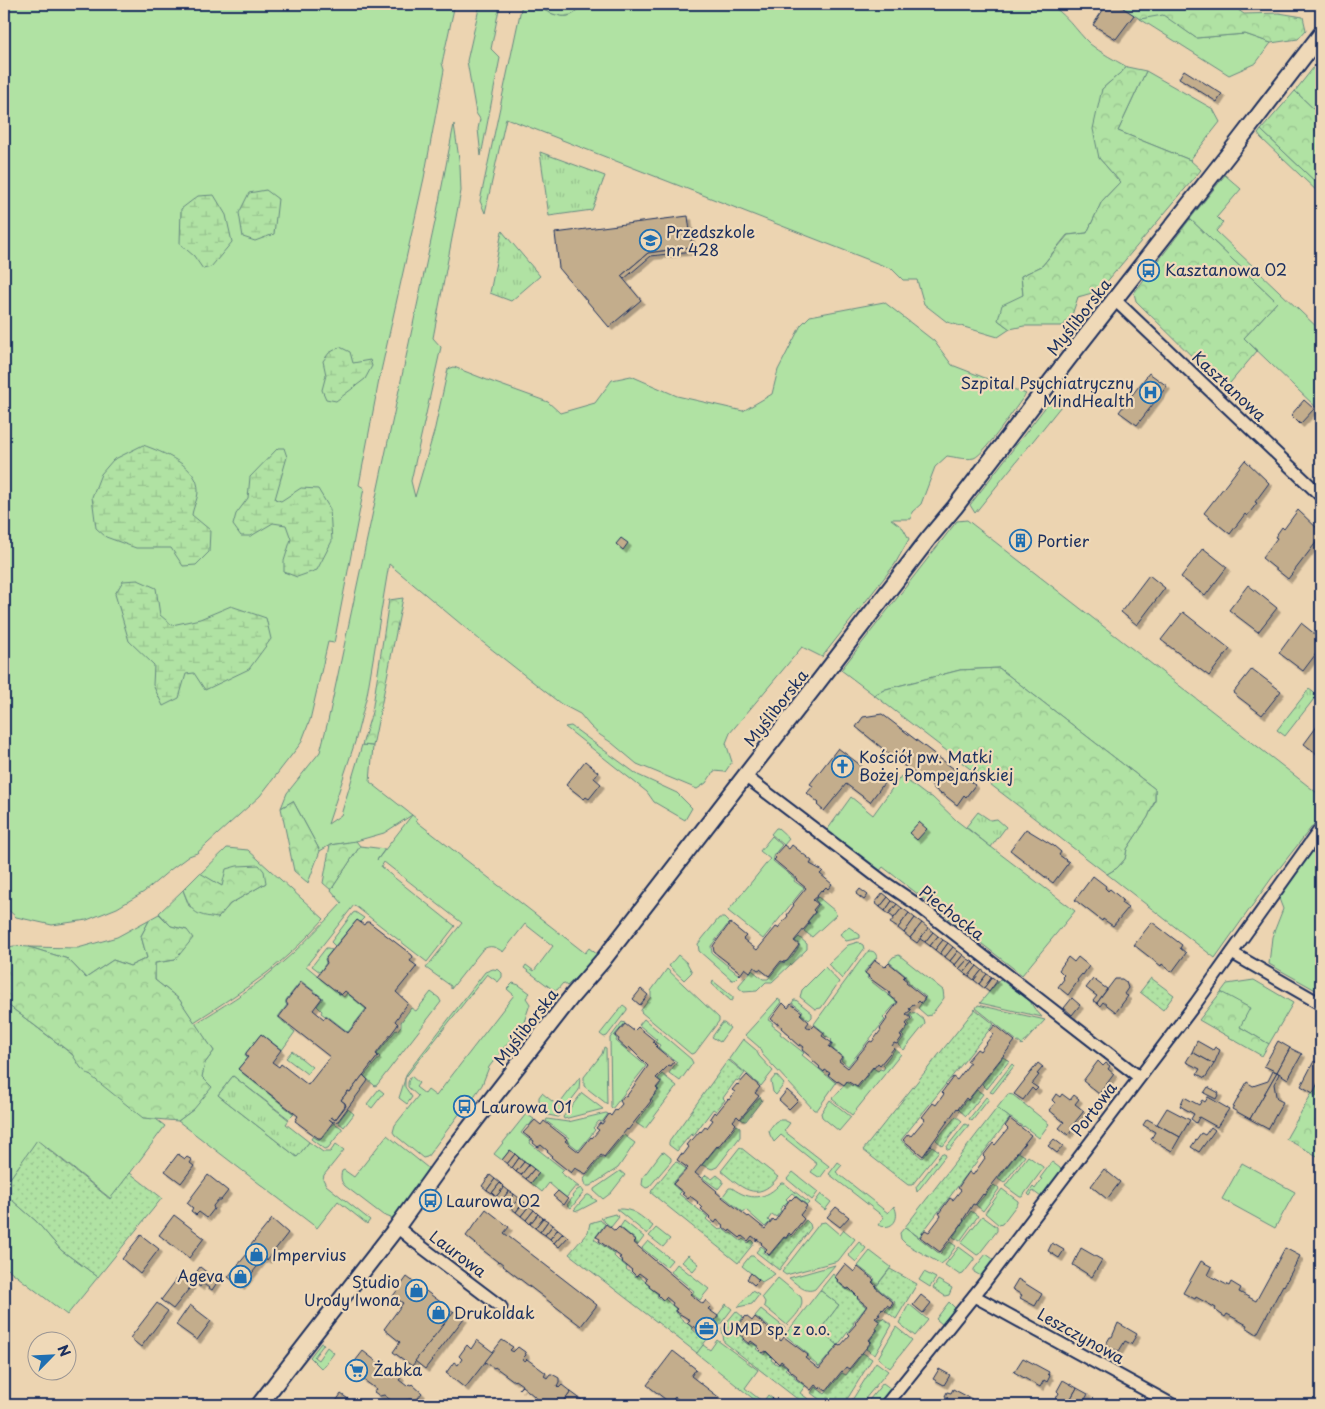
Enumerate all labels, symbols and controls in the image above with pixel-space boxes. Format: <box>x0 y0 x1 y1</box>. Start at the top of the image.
place label: Przedszkole nr 428 <box>666 219 755 261</box>
school or university icon: Przedszkole nr 428 <box>638 229 662 253</box>
place label: Kasztanowa 02 <box>1165 257 1287 281</box>
bus stop icon: Kasztanowa 02 <box>1137 258 1161 282</box>
street label: Myśliborska <box>1040 273 1116 360</box>
street label: Kasztanowa <box>1187 345 1272 426</box>
place label: Szpital Psychiatryczny MindHealth <box>961 370 1134 412</box>
hospital icon: Szpital Psychiatryczny MindHealth <box>1138 380 1162 404</box>
place label: Portier <box>1037 528 1090 552</box>
building icon: Portier <box>1009 529 1033 553</box>
street label: Myśliborska <box>737 664 813 751</box>
place label: Kościół pw. Matki Bożej Pompejańskiej <box>859 744 1013 786</box>
church icon: Kościół pw. Matki Bożej Pompejańskiej <box>831 754 855 778</box>
street label: Piechocka <box>915 879 990 945</box>
street label: Myśliborska <box>487 983 563 1070</box>
street label: Portowa <box>1065 1076 1122 1141</box>
place label: Laurowa 01 <box>481 1094 572 1118</box>
bus stop icon: Laurowa 01 <box>453 1095 477 1119</box>
place label: Laurowa 02 <box>446 1188 541 1212</box>
bus stop icon: Laurowa 02 <box>418 1189 442 1213</box>
street label: Laurowa <box>425 1224 492 1283</box>
place label: Impervius <box>272 1242 346 1266</box>
shop icon: Impervius <box>244 1243 268 1267</box>
place label: Ageva <box>177 1263 224 1287</box>
shop icon: Ageva <box>228 1264 252 1288</box>
place label: Studio Urody Iwona <box>304 1269 400 1311</box>
shop icon: Studio Urody Iwona <box>404 1279 428 1303</box>
place label: Drukoldak <box>454 1300 535 1324</box>
shop icon: Drukoldak <box>426 1301 450 1325</box>
street label: Leszczynowa <box>1033 1301 1130 1369</box>
place label: UMD sp. z o.o. <box>722 1316 830 1340</box>
office icon: UMD sp. z o.o. <box>694 1317 718 1341</box>
north arrow <box>28 1332 78 1382</box>
text: N <box>52 1341 76 1360</box>
place label: Żabka <box>373 1357 422 1381</box>
supermarket icon: Żabka <box>345 1358 369 1382</box>

